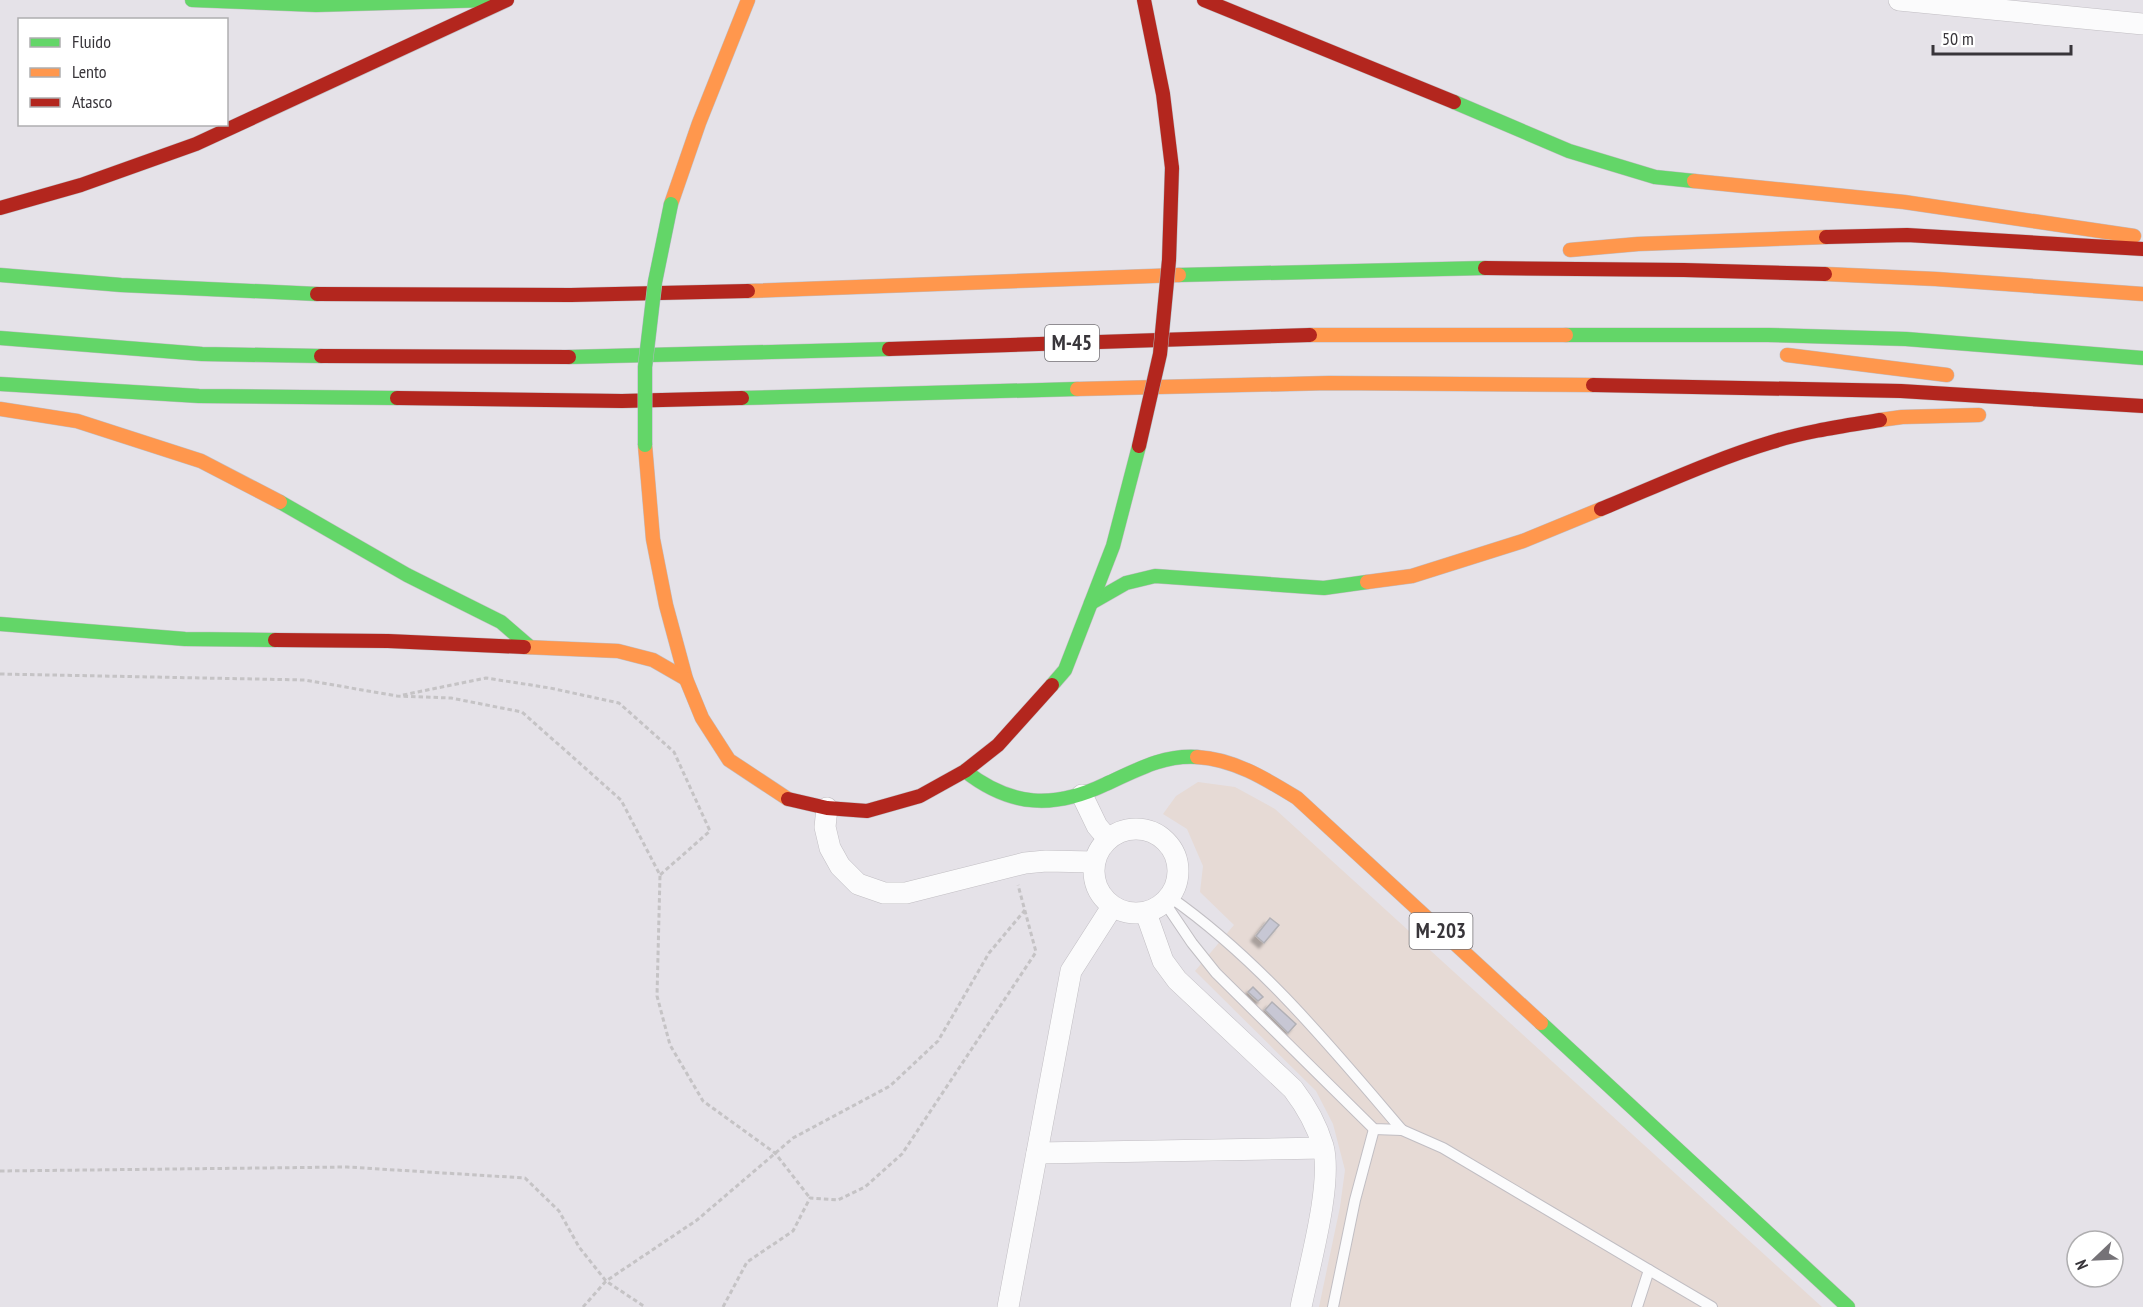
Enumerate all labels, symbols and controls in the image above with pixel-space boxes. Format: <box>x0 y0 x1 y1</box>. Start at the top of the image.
legend <box>18 18 228 126</box>
scale bar <box>1933 18 2071 56</box>
text: 50 m <box>1942 27 1974 50</box>
text: Fluido <box>72 30 111 53</box>
text: Lento <box>72 60 107 83</box>
text: Atasco <box>72 90 113 113</box>
road number: M-45 <box>1045 325 1099 361</box>
road number: M-203 <box>1410 913 1472 949</box>
north arrow <box>2065 1229 2125 1289</box>
text: N <box>2070 1257 2092 1273</box>

